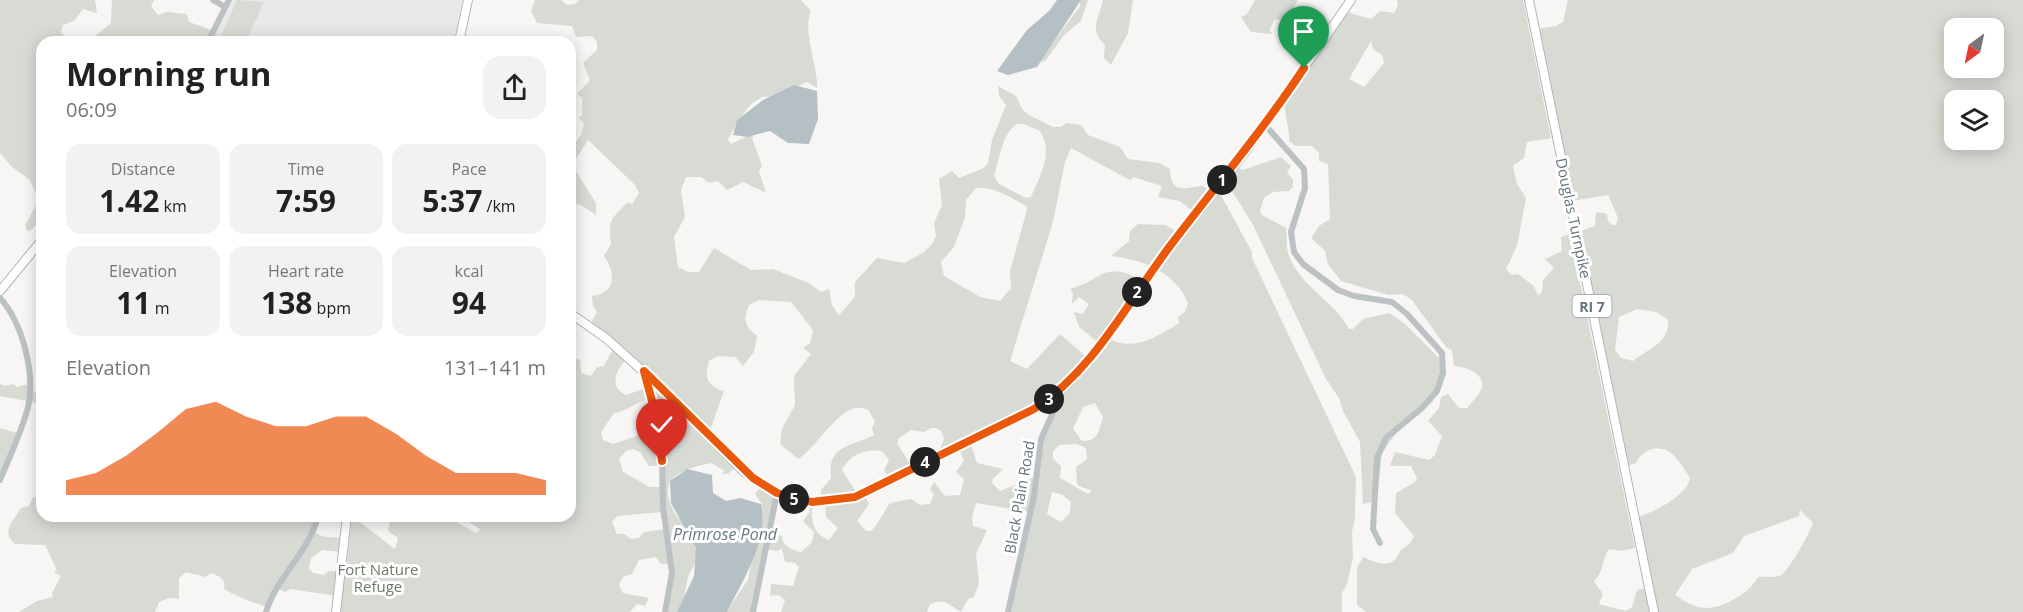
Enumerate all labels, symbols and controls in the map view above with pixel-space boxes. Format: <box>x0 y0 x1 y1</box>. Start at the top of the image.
pin <box>1278 6 1329 68</box>
icon: arrive <box>1287 15 1320 48</box>
north arrow <box>1944 18 2004 78</box>
map controls <box>1944 18 2004 150</box>
text: Morning run <box>66 51 272 96</box>
button: share <box>483 56 546 119</box>
button: layers <box>1944 90 2004 150</box>
text: 06:09 <box>66 96 117 123</box>
street label: Douglas Turnpike <box>1551 156 1597 280</box>
text: Distance <box>111 158 175 180</box>
text: Time <box>288 158 324 180</box>
text: Pace <box>451 158 487 180</box>
pin: 1 <box>1207 165 1237 195</box>
text: 1 <box>1217 169 1227 191</box>
text: 1.42 <box>99 180 159 221</box>
text: 7:59 <box>276 180 336 221</box>
text: 5:37 <box>422 180 482 221</box>
text: km <box>159 195 187 217</box>
text: /km <box>482 195 516 217</box>
text: Elevation <box>109 260 177 282</box>
text: Heart rate <box>268 260 344 282</box>
text: kcal <box>455 260 484 282</box>
pin: 2 <box>1122 277 1152 307</box>
text: 2 <box>1132 281 1142 303</box>
text: 11 <box>116 282 151 323</box>
text: 138 <box>261 282 312 323</box>
text: 94 <box>452 282 486 323</box>
road number: RI 7 <box>1572 295 1612 317</box>
text: m <box>151 297 170 319</box>
text: bpm <box>312 297 351 319</box>
text: Elevation <box>66 354 151 381</box>
text: 131–141 m <box>444 354 546 381</box>
pin: 3 <box>1034 384 1064 414</box>
text: 3 <box>1044 388 1054 410</box>
pin <box>636 399 687 461</box>
icon: check <box>645 408 678 441</box>
street label: Black Plain Road <box>999 439 1039 555</box>
pin: 4 <box>910 447 940 477</box>
text: 4 <box>920 451 930 473</box>
pin: 5 <box>779 484 809 514</box>
text: 5 <box>789 488 799 510</box>
water label: Primrose Pond <box>673 523 778 545</box>
park label: Fort Nature Refuge <box>338 559 418 596</box>

